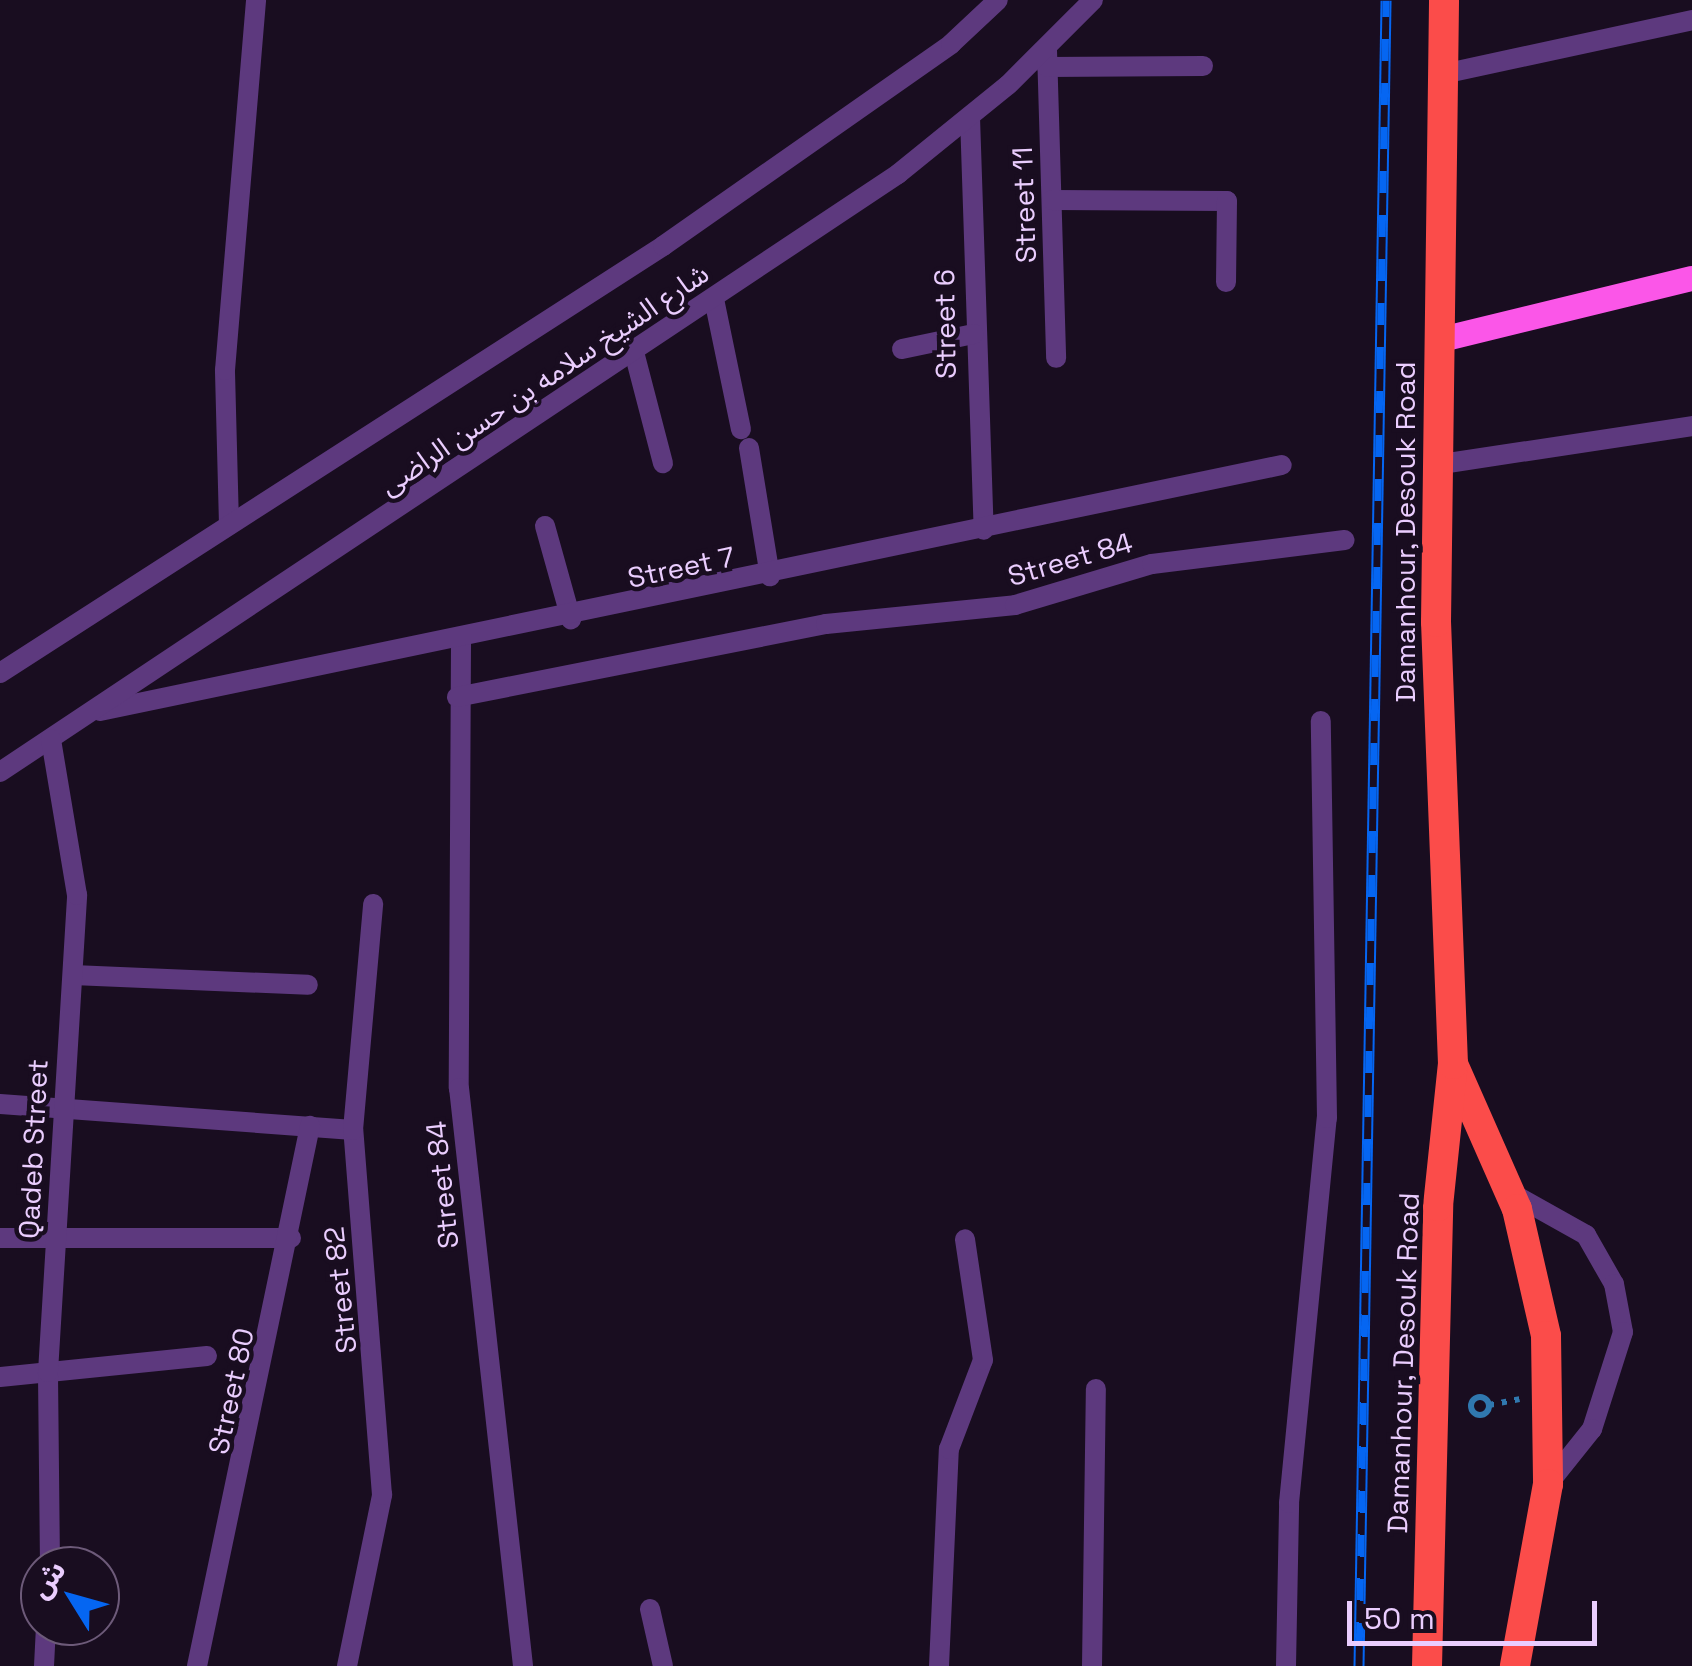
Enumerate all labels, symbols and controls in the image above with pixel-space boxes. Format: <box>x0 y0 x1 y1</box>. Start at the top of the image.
street label: Street 11 <box>1005 146 1043 264</box>
street label: شارع الشيخ سلامه بن حسن الراضى <box>373 256 715 502</box>
street label: Street 6 <box>927 269 963 379</box>
street label: Damanhour, Desouk Road <box>1388 361 1422 703</box>
street label: Street 84 <box>1004 525 1136 593</box>
street label: Street 7 <box>624 539 738 595</box>
street label: Qadeb Street <box>12 1058 54 1240</box>
street label: Street 84 <box>419 1120 465 1250</box>
street label: Damanhour, Desouk Road <box>1380 1192 1426 1534</box>
street label: Street 82 <box>317 1225 363 1355</box>
street label: Street 80 <box>201 1325 261 1457</box>
north arrow <box>20 1546 120 1646</box>
text: ش <box>22 1553 74 1605</box>
scale bar <box>1352 1581 1602 1643</box>
text: 50 m <box>1364 1599 1435 1638</box>

